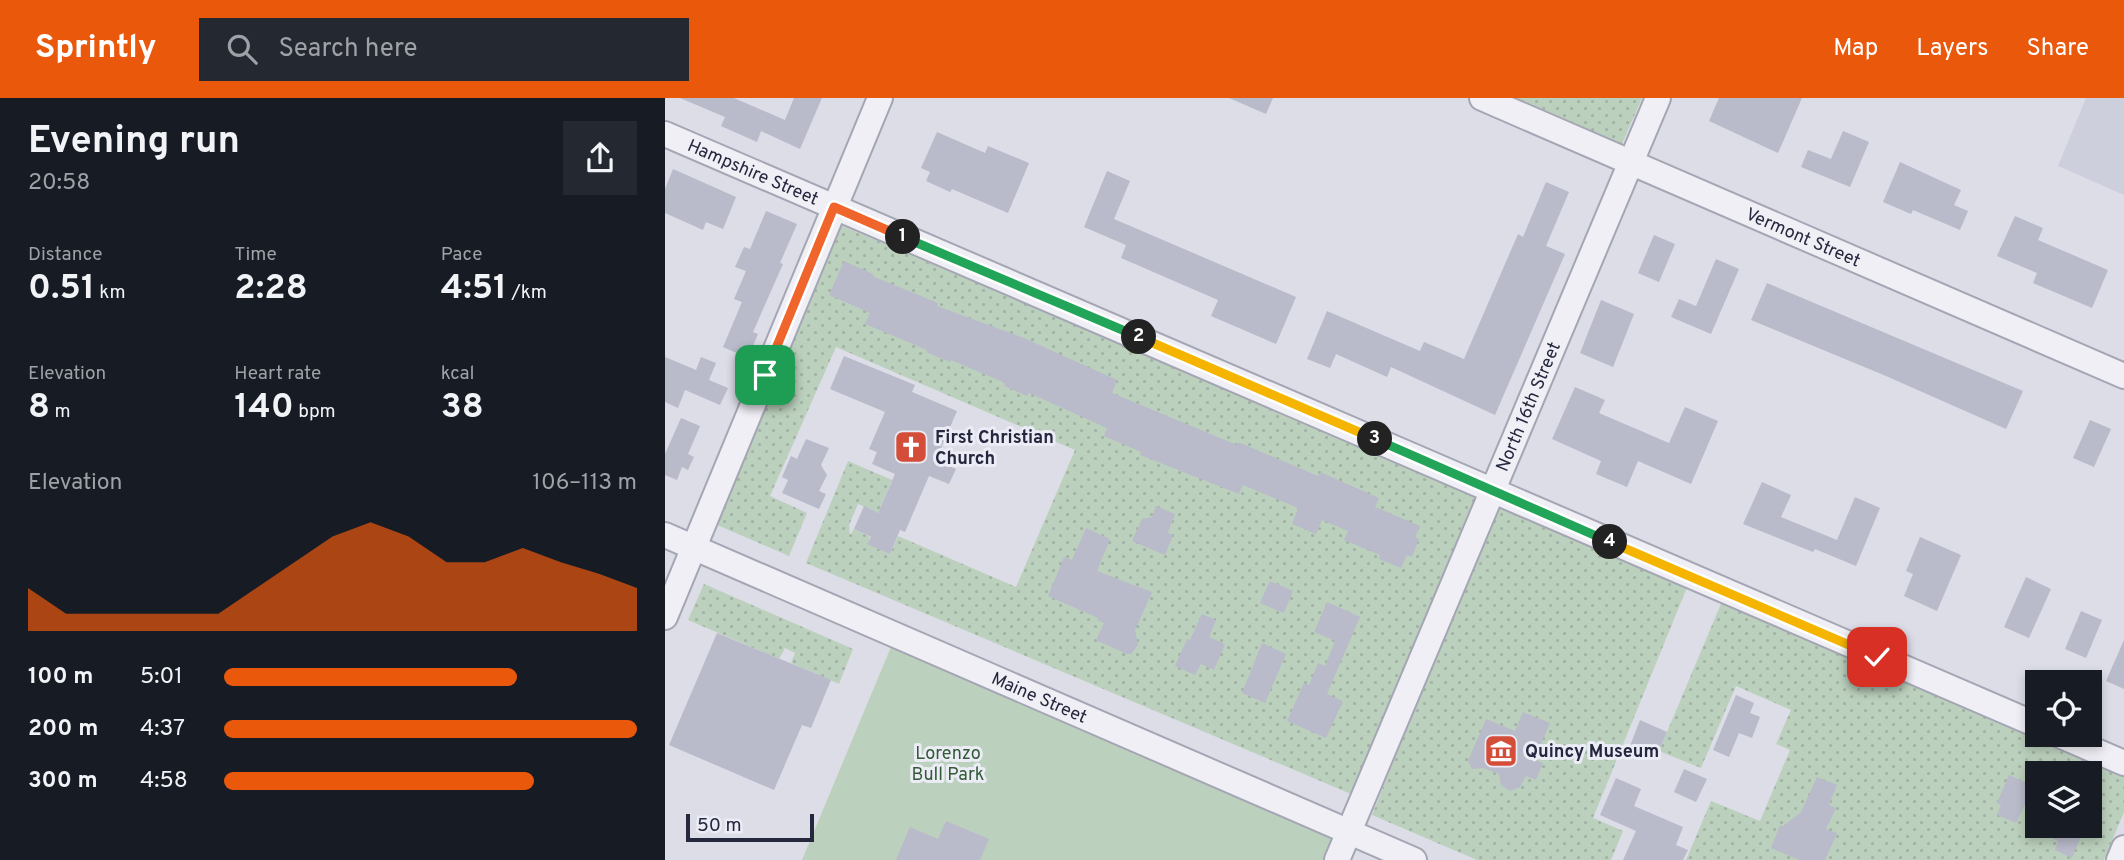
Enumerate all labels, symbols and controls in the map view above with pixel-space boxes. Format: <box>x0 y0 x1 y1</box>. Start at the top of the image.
search box <box>199 18 689 81</box>
text: Sprintly <box>35 28 157 70</box>
icon: search <box>223 30 261 68</box>
text: Search here <box>279 33 418 66</box>
text: Map <box>1833 34 1878 64</box>
text: Layers <box>1916 34 1988 64</box>
text: Share <box>2026 34 2089 64</box>
text: Evening run <box>28 118 240 167</box>
button: share <box>563 121 637 195</box>
street label: Hampshire Street <box>683 135 822 212</box>
text: 20:58 <box>28 169 90 198</box>
street label: Vermont Street <box>1742 203 1864 273</box>
pin: 1 <box>885 220 921 254</box>
text: 1 <box>899 224 906 248</box>
text: Distance <box>28 243 103 267</box>
text: Time <box>234 243 277 267</box>
text: Pace <box>441 243 482 267</box>
text: 0.51 <box>28 267 95 311</box>
text: 2:28 <box>234 267 308 311</box>
text: 4:51 <box>441 267 507 311</box>
text: km <box>95 281 126 305</box>
text: /km <box>507 281 547 305</box>
pin: 2 <box>1121 320 1156 354</box>
text: 2 <box>1133 324 1144 348</box>
street label: North 16th Street <box>1492 339 1567 476</box>
pin <box>735 345 795 405</box>
icon: arrive <box>746 356 784 394</box>
text: Elevation <box>28 362 106 386</box>
text: Heart rate <box>234 362 321 386</box>
text: kcal <box>441 362 474 386</box>
text: 8 <box>28 386 50 430</box>
text: 140 <box>234 386 294 430</box>
text: 38 <box>441 386 484 430</box>
text: m <box>50 400 71 424</box>
text: bpm <box>294 400 336 424</box>
pin: 3 <box>1357 422 1393 456</box>
text: 3 <box>1369 426 1380 450</box>
place label: First Christian Church <box>935 427 1054 471</box>
church icon: First Christian Church <box>892 428 930 466</box>
text: Elevation <box>28 469 123 498</box>
text: 106–113 m <box>532 469 637 498</box>
pin: 4 <box>1593 524 1627 560</box>
text: 4 <box>1603 529 1616 553</box>
pin <box>1847 627 1907 687</box>
icon: check <box>1858 638 1896 676</box>
text: 100 m <box>28 663 93 692</box>
text: 5:01 <box>140 663 183 692</box>
street label: Maine Street <box>987 668 1090 730</box>
map controls <box>2025 670 2102 838</box>
button: locate <box>2025 670 2102 747</box>
text: 200 m <box>28 715 98 744</box>
text: 4:37 <box>140 715 185 744</box>
museum icon: Quincy Museum <box>1482 732 1520 770</box>
place label: Quincy Museum <box>1525 741 1659 764</box>
park label: Lorenzo Bull Park <box>912 743 984 787</box>
button: layers <box>2025 761 2102 838</box>
text: 300 m <box>28 767 98 796</box>
text: 4:58 <box>140 767 188 796</box>
scale bar <box>686 811 814 843</box>
text: 50 m <box>697 814 742 838</box>

